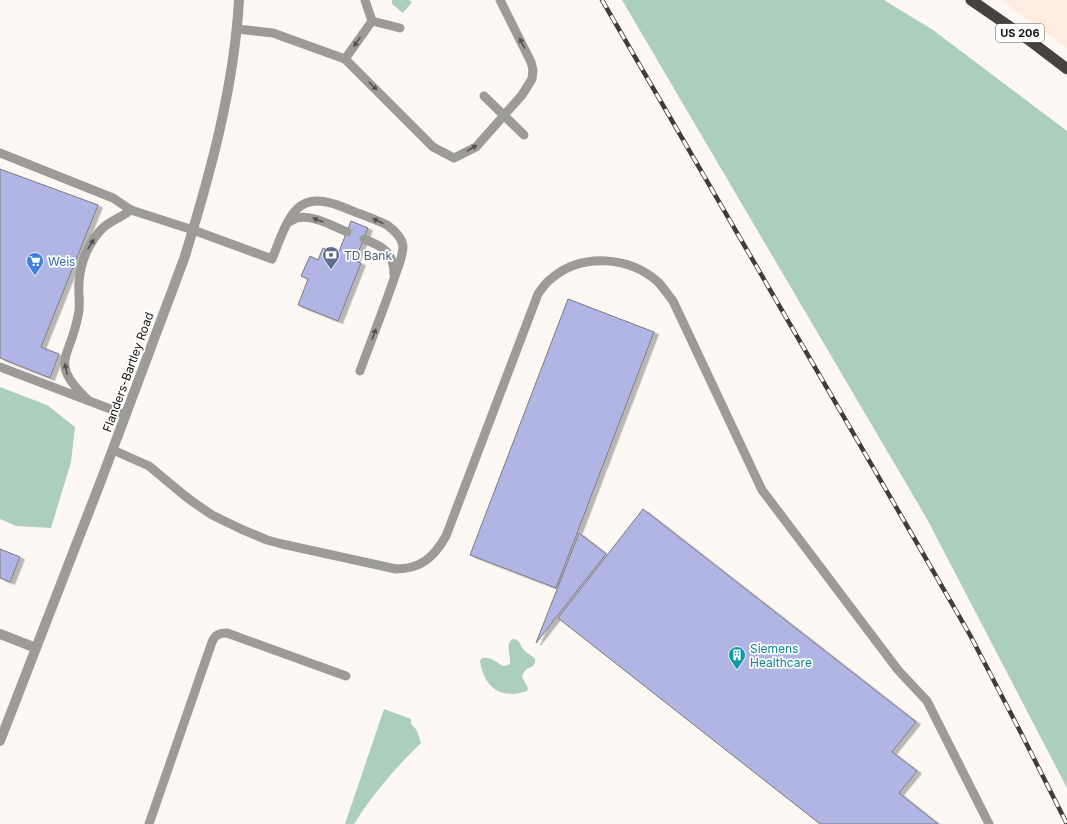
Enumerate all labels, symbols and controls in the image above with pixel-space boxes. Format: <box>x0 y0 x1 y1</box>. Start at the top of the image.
road number: US 206 <box>996 24 1044 42</box>
one-way arrow <box>353 37 361 47</box>
one-way arrow <box>519 37 525 49</box>
one-way arrow <box>368 81 378 91</box>
one-way arrow <box>467 144 478 152</box>
one-way arrow <box>311 217 323 223</box>
one-way arrow <box>373 218 384 224</box>
one-way arrow <box>88 238 95 250</box>
bank icon: TD Bank <box>321 245 341 270</box>
place label: TD Bank <box>344 248 392 263</box>
supermarket icon: Weis <box>25 251 45 276</box>
place label: Weis <box>48 254 75 269</box>
street label: Flanders-Bartley Road <box>99 310 157 434</box>
one-way arrow <box>371 328 377 340</box>
one-way arrow <box>62 363 68 376</box>
place label: Siemens Healthcare <box>750 641 812 670</box>
building icon: Siemens Healthcare <box>727 645 747 670</box>

